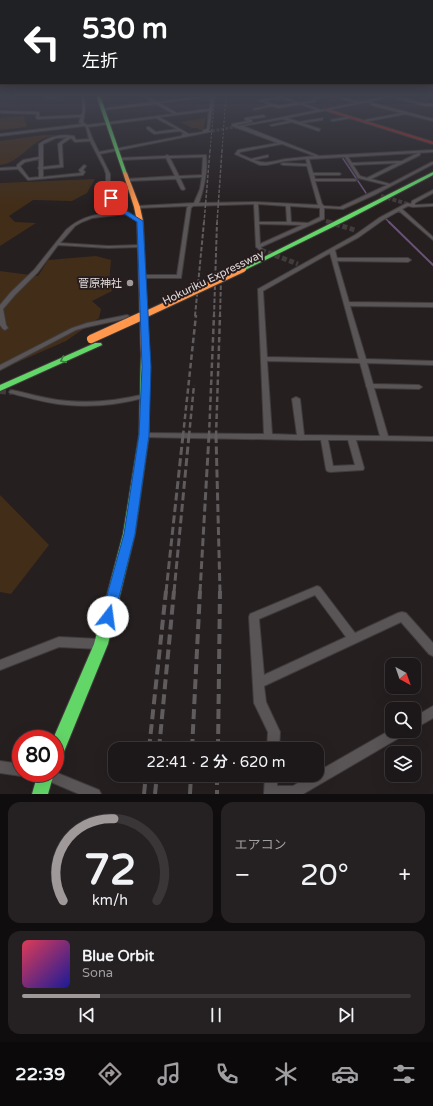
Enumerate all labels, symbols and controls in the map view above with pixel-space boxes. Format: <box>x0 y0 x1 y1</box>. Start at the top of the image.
text: 530 m <box>82 12 168 46</box>
icon: left <box>16 16 68 68</box>
text: 左折 <box>82 50 118 72</box>
pin <box>94 181 128 215</box>
icon: arrive <box>100 187 122 209</box>
street label: Hokuriku Expressway <box>160 247 266 308</box>
place label: 菅原神社 <box>78 277 122 290</box>
marker: 菅原神社 <box>125 278 135 288</box>
one-way arrow <box>59 356 66 364</box>
position arrow <box>87 596 129 638</box>
north arrow <box>385 658 421 694</box>
map controls <box>385 658 421 782</box>
button: search <box>385 702 421 738</box>
speed limit sign: 80 <box>12 730 64 782</box>
button: layers <box>385 746 421 782</box>
text: 22:41 · 2 分 · 620 m <box>146 753 286 771</box>
text: エアコン <box>235 837 287 853</box>
text: 72 <box>84 845 136 895</box>
text: 20° <box>300 857 349 894</box>
text: − <box>235 862 250 888</box>
text: + <box>399 862 411 888</box>
text: km/h <box>92 891 128 908</box>
text: Blue Orbit <box>82 947 154 965</box>
text: Sona <box>82 965 113 981</box>
icon: previous <box>76 1004 98 1026</box>
icon: pause <box>205 1004 227 1026</box>
icon: next <box>335 1004 357 1026</box>
icon: directions <box>96 1060 124 1088</box>
icon: music <box>155 1060 183 1088</box>
icon: phone <box>213 1060 241 1088</box>
icon: climate <box>272 1060 300 1088</box>
icon: car <box>331 1060 359 1088</box>
icon: filters <box>390 1060 418 1088</box>
text: 22:39 <box>15 1063 65 1085</box>

